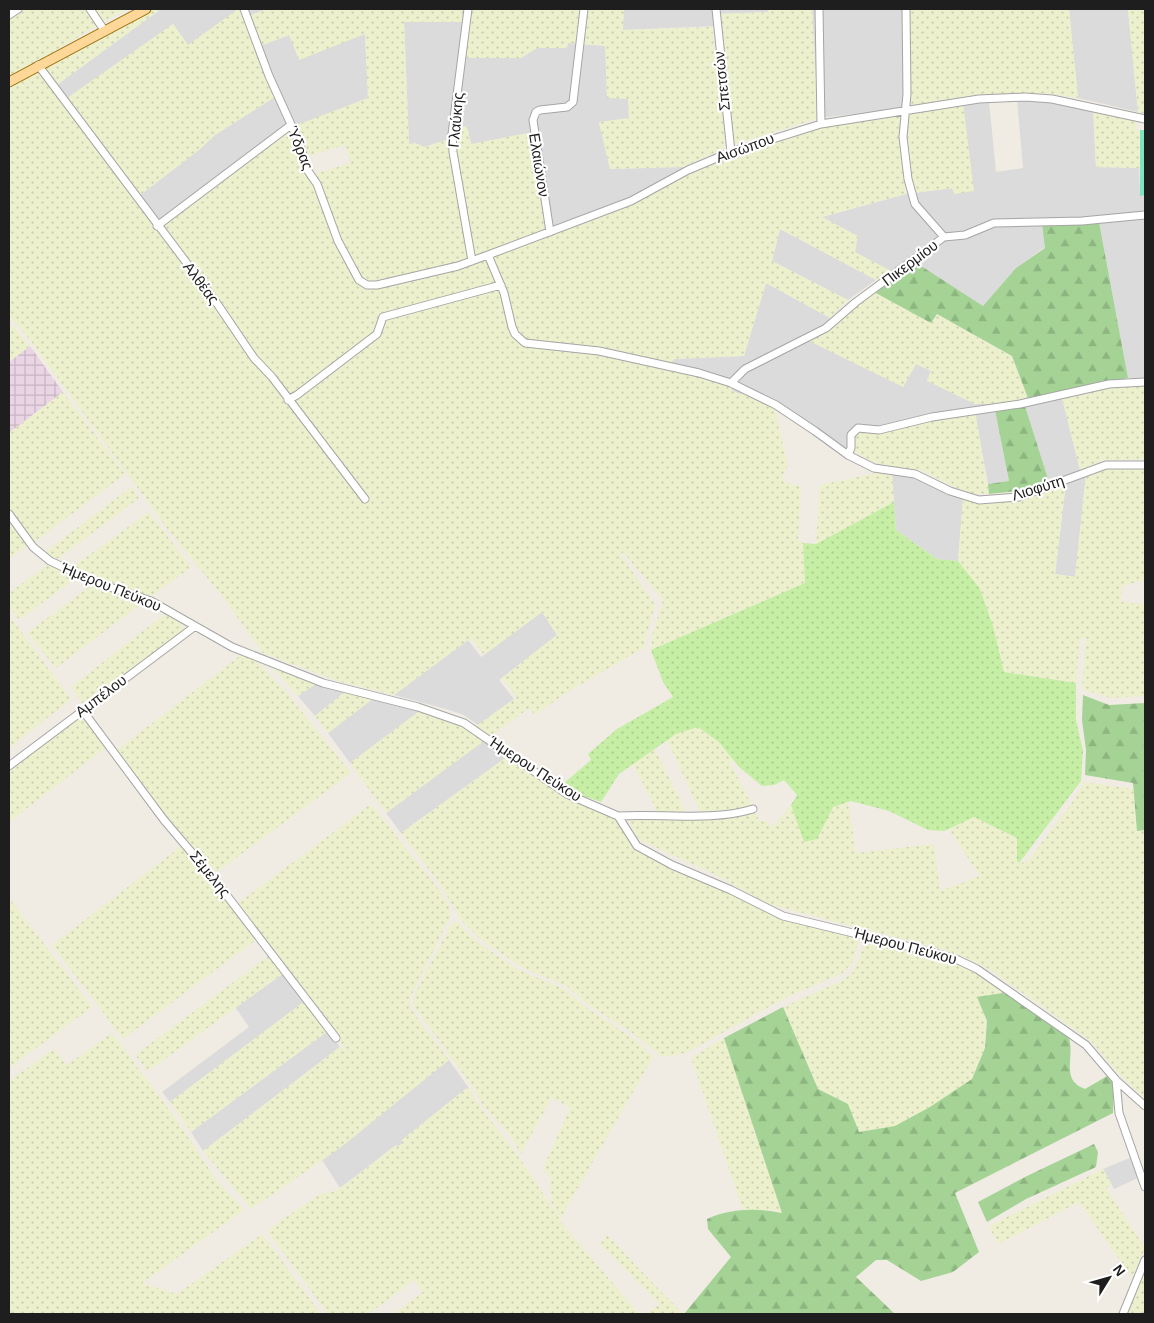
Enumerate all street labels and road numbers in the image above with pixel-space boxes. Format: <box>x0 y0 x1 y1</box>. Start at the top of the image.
street label: Σπετσών <box>710 50 733 112</box>
street label: Γλαύκης <box>445 92 466 148</box>
street label: Ύδρας <box>284 123 317 172</box>
street label: Αισώπου <box>713 129 776 166</box>
street label: Ελαιώνον <box>526 132 553 198</box>
street label: Πικερμίου <box>878 236 941 289</box>
street label: Αλθέας <box>180 258 223 307</box>
street label: Λιοφύτη <box>1010 472 1066 504</box>
street label: Ήμερου Πεύκου <box>58 558 164 614</box>
street label: Αμπέλου <box>72 671 130 720</box>
street label: Ήμερου Πεύκου <box>485 732 585 805</box>
street label: Σέμελης <box>187 847 234 900</box>
street label: Ήμερου Πεύκου <box>850 923 959 968</box>

